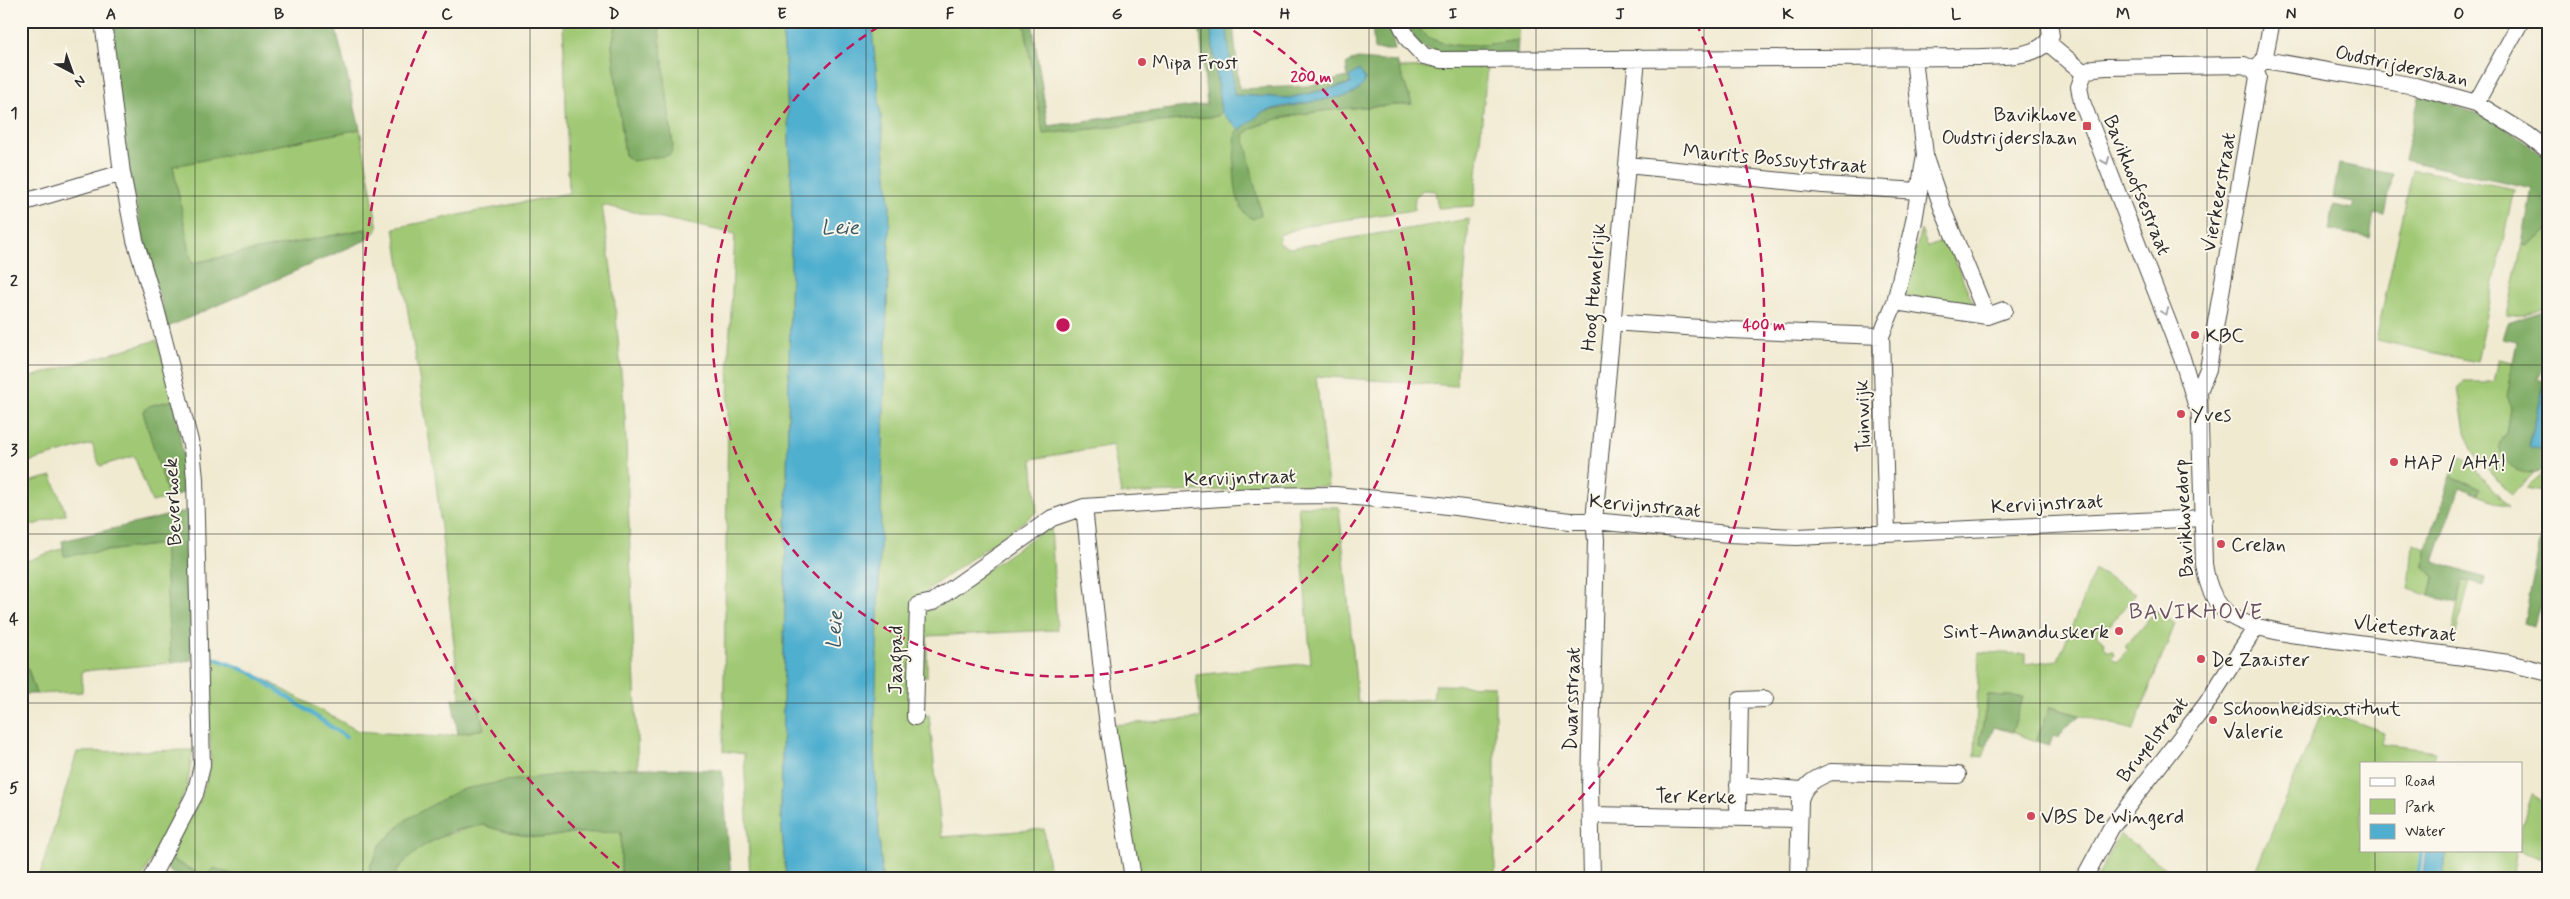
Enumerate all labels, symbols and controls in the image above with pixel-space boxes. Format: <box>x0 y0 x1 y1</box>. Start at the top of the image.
text: A <box>106 4 116 25</box>
text: B <box>274 4 284 25</box>
text: C <box>441 4 453 25</box>
text: D <box>608 4 620 25</box>
text: E <box>777 4 787 25</box>
text: F <box>946 4 955 25</box>
text: G <box>1112 4 1123 25</box>
text: H <box>1280 4 1291 25</box>
text: I <box>1449 4 1458 25</box>
text: J <box>1615 4 1625 25</box>
text: K <box>1782 4 1794 25</box>
text: L <box>1951 4 1962 25</box>
text: M <box>2116 4 2130 25</box>
text: N <box>2286 4 2296 25</box>
text: O <box>2454 4 2465 25</box>
street label: Oudstrijderslaan <box>2333 39 2471 94</box>
north arrow <box>48 48 98 98</box>
place label: Mipa Frost <box>1152 50 1238 77</box>
marker: Mipa Frost <box>1136 56 1148 68</box>
text: 200 m <box>1291 68 1332 88</box>
text: N <box>70 71 89 91</box>
place label: Bavikhove Oudstrijderslaan <box>1942 102 2077 152</box>
text: 1 <box>10 103 18 124</box>
street label: Bavikhoofsestraat <box>2096 111 2177 260</box>
marker: Bavikhove Oudstrijderslaan <box>2081 120 2093 132</box>
street label: Vierkeerstraat <box>2196 130 2243 254</box>
street label: Maurits Bossuytstraat <box>1682 138 1868 181</box>
one-way arrow <box>2100 156 2111 165</box>
water label: Leie <box>821 214 860 242</box>
street label: Hoog Hemelrijk <box>1575 222 1616 353</box>
text: 2 <box>10 271 18 292</box>
one-way arrow <box>2159 307 2169 316</box>
centre of rings <box>1054 316 1072 334</box>
text: 400 m <box>1743 316 1785 336</box>
place label: KBC <box>2205 323 2244 350</box>
marker: KBC <box>2189 329 2201 341</box>
street label: Tuinwijk <box>1849 379 1878 453</box>
place label: Yves <box>2191 402 2232 429</box>
marker: Yves <box>2175 408 2187 420</box>
text: 3 <box>10 440 18 461</box>
place label: HAP / AHA! <box>2404 450 2506 477</box>
marker: HAP / AHA! <box>2388 456 2400 468</box>
street label: Beverhoek <box>158 457 189 547</box>
street label: Bavikhovedorp <box>2168 458 2201 578</box>
street label: Kervijnstraat <box>1183 463 1297 494</box>
street label: Kervijnstraat <box>1588 488 1702 525</box>
street label: Kervijnstraat <box>1990 488 2104 521</box>
place label: Crelan <box>2231 532 2286 559</box>
marker: Crelan <box>2215 538 2227 550</box>
district label: BAVIKHOVE <box>2129 599 2263 627</box>
text: 4 <box>9 609 19 630</box>
water label: Leie <box>820 610 850 650</box>
street label: Vlietestraat <box>2352 610 2458 649</box>
place label: Sint-Amanduskerk <box>1943 619 2109 646</box>
street label: Jaagpad <box>882 625 913 695</box>
marker: Sint-Amanduskerk <box>2113 625 2125 637</box>
street label: Dwarsstraat <box>1557 646 1588 752</box>
place label: De Zaaister <box>2211 647 2310 674</box>
marker: De Zaaister <box>2195 653 2207 665</box>
street label: Bruyelstraat <box>2111 691 2195 788</box>
place label: Schoonheidsinstituut Valerie <box>2223 696 2401 746</box>
marker: Schoonheidsinstituut Valerie <box>2207 714 2219 726</box>
legend <box>2360 762 2522 852</box>
text: Road <box>2405 772 2435 792</box>
text: 5 <box>9 778 19 799</box>
street label: Ter Kerke <box>1655 783 1737 812</box>
text: Park <box>2405 798 2435 818</box>
place label: VBS De Wingerd <box>2041 804 2184 831</box>
marker: VBS De Wingerd <box>2025 810 2037 822</box>
text: Water <box>2405 822 2445 842</box>

